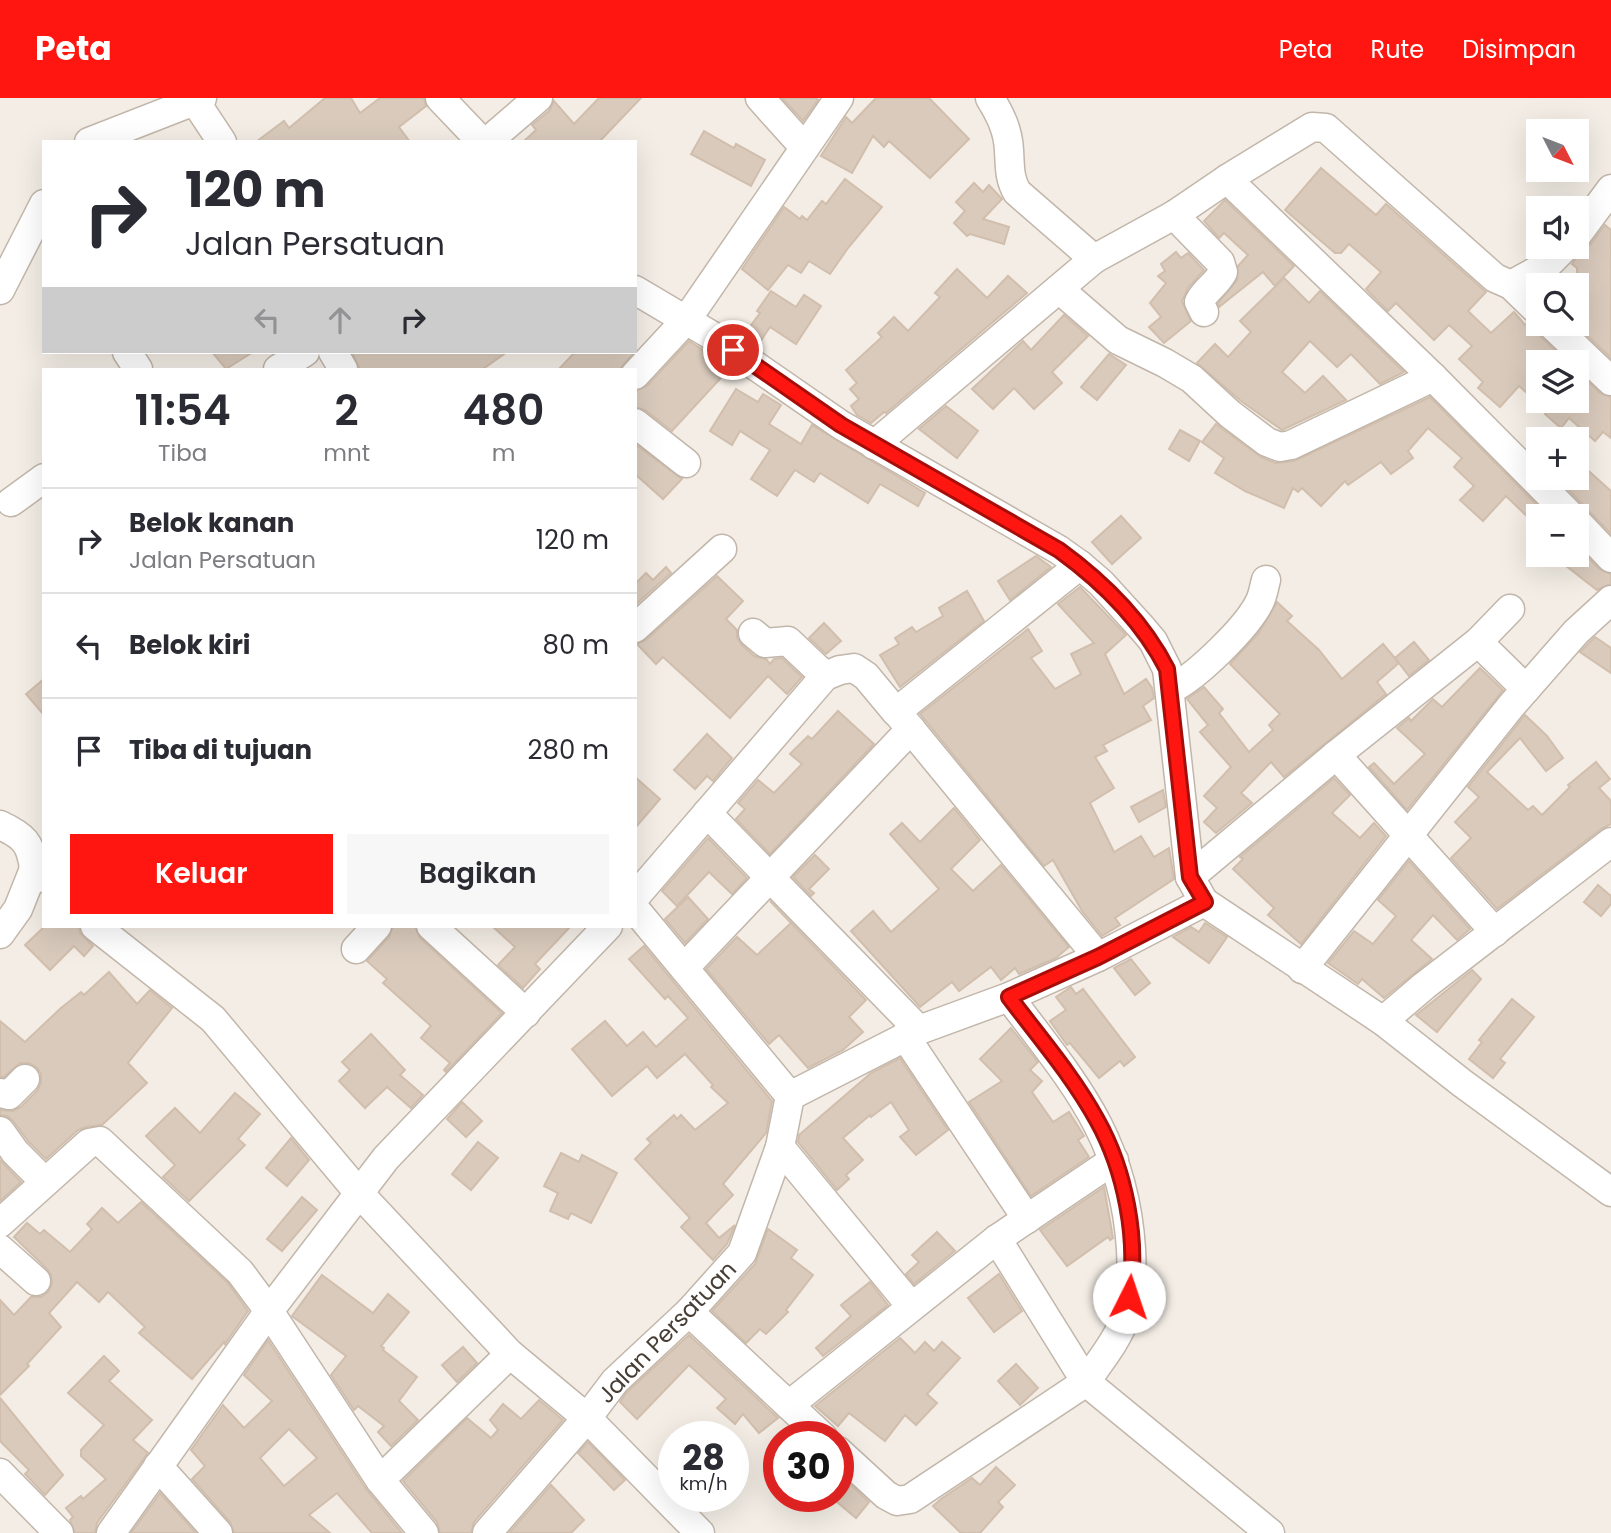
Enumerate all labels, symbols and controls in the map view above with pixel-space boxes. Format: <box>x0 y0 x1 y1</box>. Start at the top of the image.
text: Peta <box>35 25 112 72</box>
text: Peta <box>1279 33 1333 66</box>
text: Rute <box>1371 33 1424 66</box>
text: Disimpan <box>1462 33 1576 66</box>
north arrow <box>1526 119 1589 182</box>
map controls <box>1526 119 1589 567</box>
text: 120 m <box>185 156 326 224</box>
icon: right <box>70 168 161 259</box>
button: sound <box>1526 196 1589 259</box>
text: Jalan Persatuan <box>185 221 445 266</box>
button: search <box>1526 273 1589 336</box>
icon: left <box>248 301 286 339</box>
icon: ahead <box>321 301 359 339</box>
icon: right <box>394 301 432 339</box>
pin <box>703 320 763 380</box>
icon: arrive <box>714 331 752 369</box>
button: layers <box>1526 350 1589 413</box>
text: 11:54 <box>135 381 231 440</box>
text: 2 <box>335 381 359 440</box>
text: 480 <box>463 381 544 440</box>
button: + <box>1526 427 1589 490</box>
text: Tiba <box>158 437 207 469</box>
text: mnt <box>323 437 370 469</box>
text: m <box>492 437 515 469</box>
button: − <box>1526 504 1589 567</box>
text: Belok kanan <box>129 505 294 541</box>
icon: right <box>70 522 108 560</box>
text: 120 m <box>536 522 609 558</box>
text: Jalan Persatuan <box>129 544 316 576</box>
icon: left <box>70 627 108 665</box>
text: Belok kiri <box>129 627 251 663</box>
text: 80 m <box>543 627 609 663</box>
icon: arrive <box>70 732 108 770</box>
text: Tiba di tujuan <box>129 732 312 768</box>
text: 280 m <box>528 732 609 768</box>
button: Keluar <box>70 834 333 914</box>
button: Bagikan <box>347 834 609 914</box>
street label: Jalan Persatuan <box>591 1254 743 1410</box>
position arrow <box>1092 1260 1166 1334</box>
speed limit sign: 30 <box>763 1421 854 1512</box>
text: 28 <box>682 1433 725 1482</box>
text: km/h <box>680 1471 727 1496</box>

